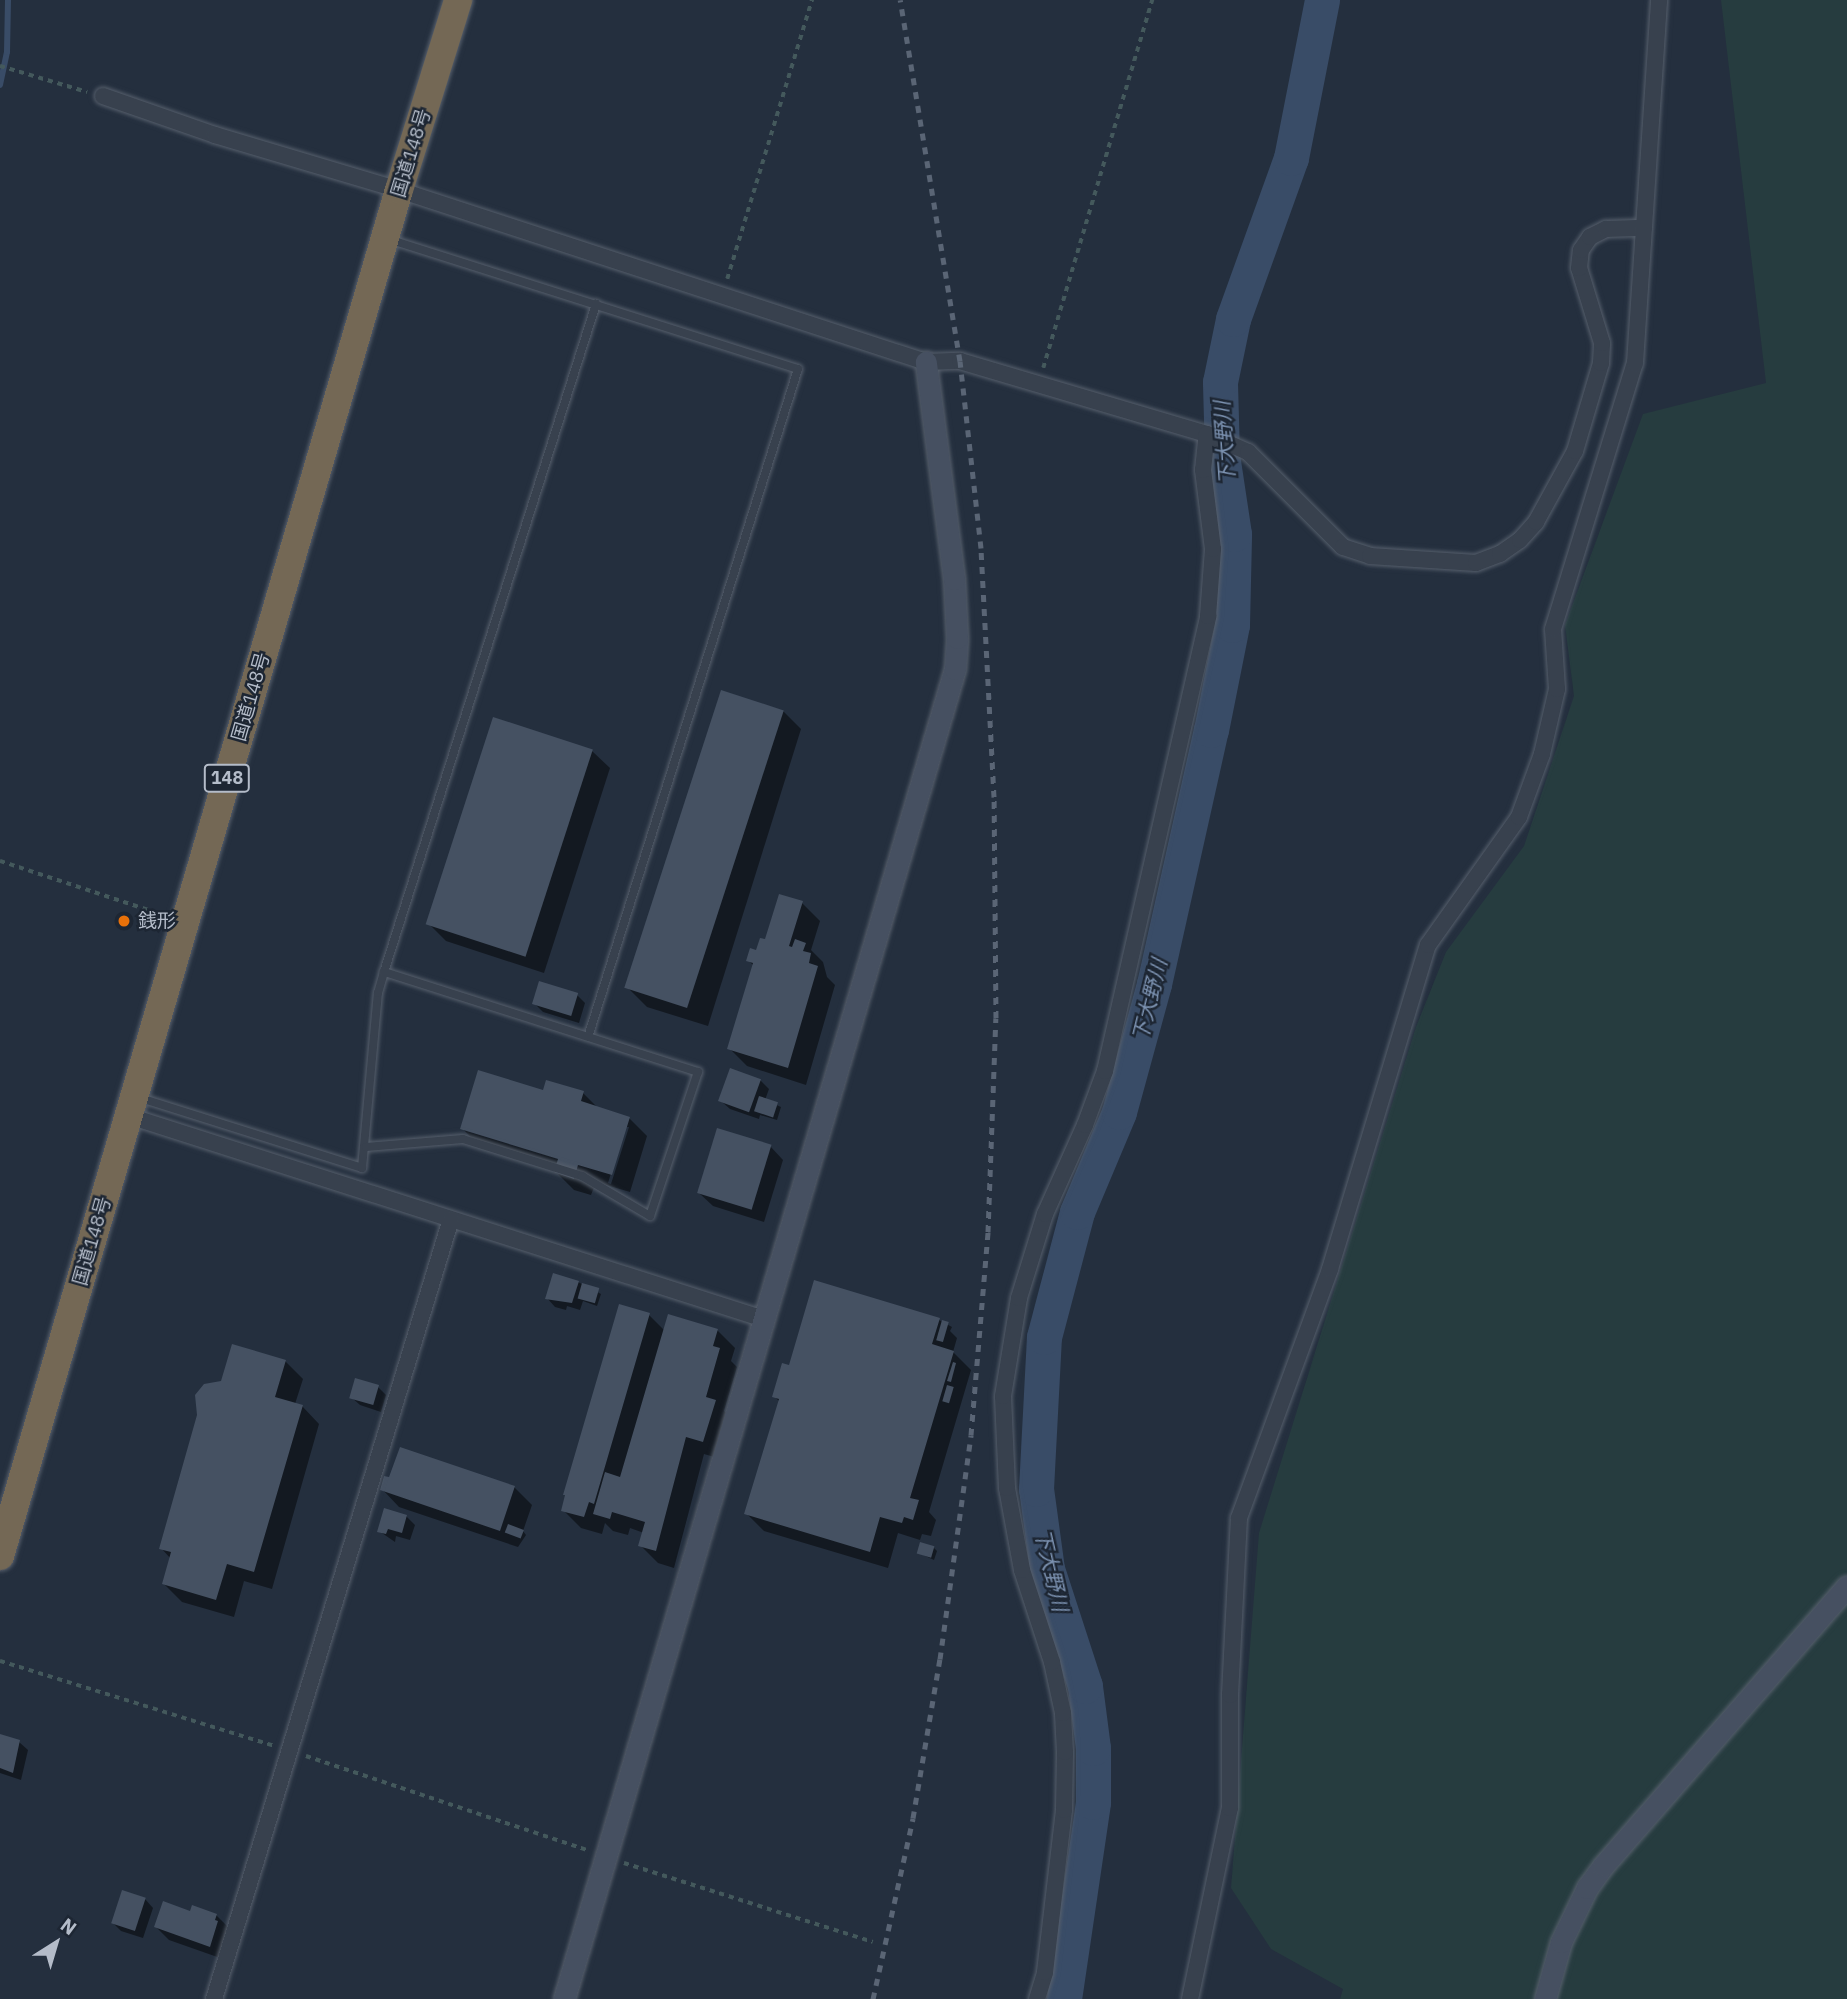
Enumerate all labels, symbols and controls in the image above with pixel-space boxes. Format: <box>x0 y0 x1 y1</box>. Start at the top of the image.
street label: 国道148号 <box>387 106 435 200</box>
water label: 下大野川 <box>1209 400 1239 486</box>
street label: 国道148号 <box>227 650 275 744</box>
road number: 148 <box>202 764 252 792</box>
place label: 銭形 <box>138 910 176 932</box>
marker: 銭形 <box>116 913 132 929</box>
water label: 下大野川 <box>1127 956 1171 1044</box>
street label: 国道148号 <box>68 1194 116 1288</box>
water label: 下大野川 <box>1030 1526 1074 1614</box>
north arrow <box>21 1908 91 1978</box>
text: N <box>56 1912 81 1940</box>

